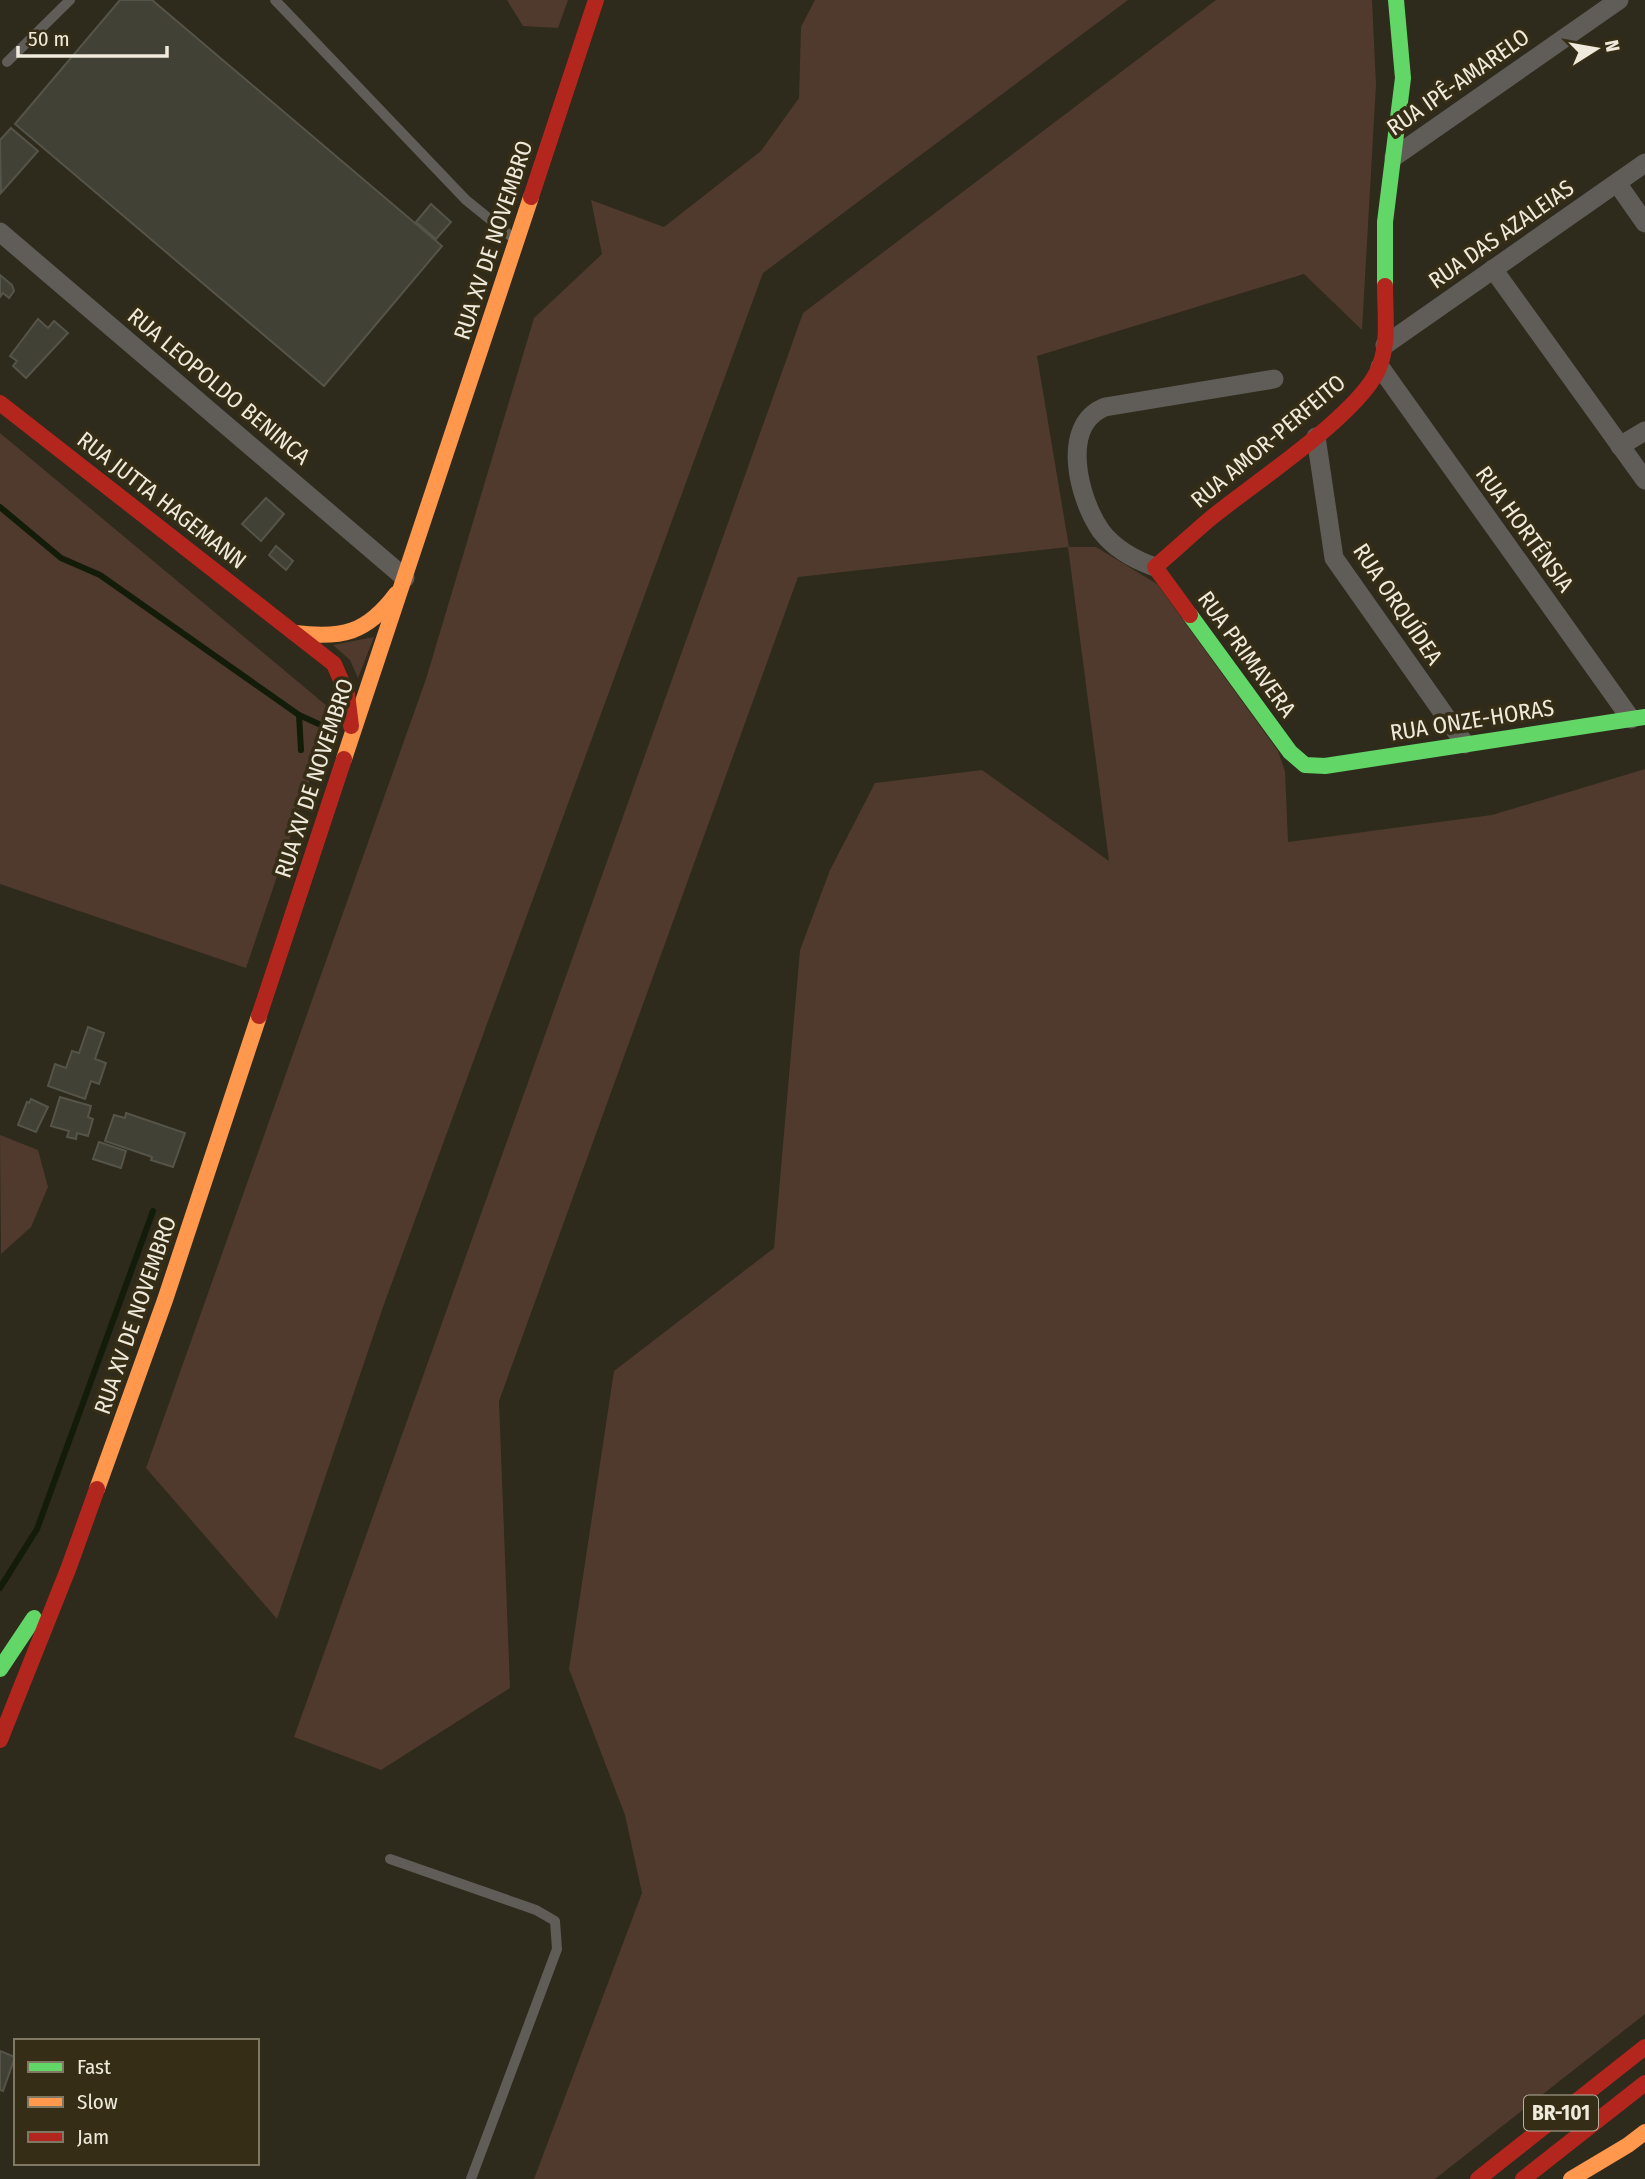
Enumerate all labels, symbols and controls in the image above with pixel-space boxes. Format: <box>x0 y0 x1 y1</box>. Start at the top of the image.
scale bar <box>18 14 166 58</box>
north arrow <box>1561 14 1631 84</box>
street label: RUA IPÊ-AMARELO <box>1381 23 1535 141</box>
text: 50 m <box>28 26 70 52</box>
text: N <box>1600 38 1625 54</box>
street label: RUA XV DE NOVEMBRO <box>448 137 538 343</box>
street label: RUA DAS AZALEIAS <box>1423 174 1579 294</box>
street label: RUA LEOPOLDO BENINCA <box>122 302 316 470</box>
street label: RUA AMOR-PERFEITO <box>1185 368 1351 514</box>
street label: RUA JUTTA HAGEMANN <box>72 425 252 575</box>
street label: RUA HORTÊNSIA <box>1470 461 1580 597</box>
street label: RUA ORQUÍDEA <box>1347 538 1450 670</box>
street label: RUA PRIMAVERA <box>1192 585 1302 723</box>
street label: RUA XV DE NOVEMBRO <box>269 675 359 881</box>
street label: RUA ONZE-HORAS <box>1388 693 1556 747</box>
street label: RUA XV DE NOVEMBRO <box>88 1212 182 1418</box>
legend <box>14 2039 259 2165</box>
text: Fast <box>77 2054 111 2080</box>
text: Slow <box>77 2089 118 2115</box>
road number: BR-101 <box>1524 2096 1598 2130</box>
text: Jam <box>77 2124 109 2150</box>

